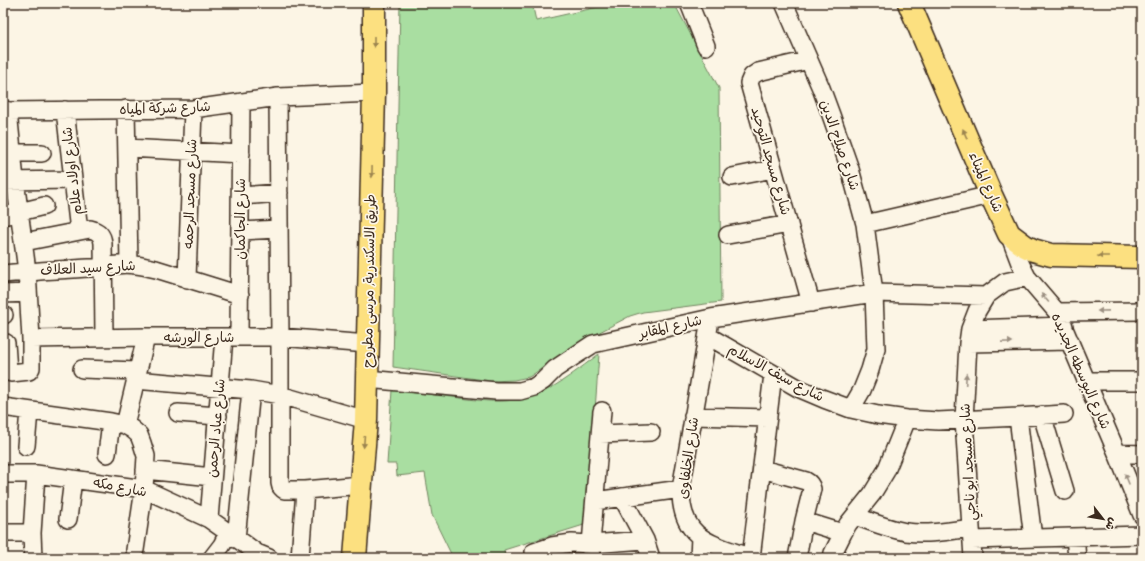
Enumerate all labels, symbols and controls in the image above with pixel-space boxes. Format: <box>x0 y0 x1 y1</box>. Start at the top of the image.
one-way arrow <box>371 36 377 49</box>
street label: شارع صلاح الدين <box>816 97 863 193</box>
street label: شارع شركة المياه <box>119 98 211 119</box>
street label: شارع مسجد التوحيد <box>746 105 795 217</box>
street label: شارع اولاد علام <box>58 126 88 216</box>
one-way arrow <box>962 129 968 140</box>
street label: شارع مسجد الرحمه <box>180 138 201 250</box>
street label: شارع الميناء <box>964 149 1007 215</box>
one-way arrow <box>369 166 375 179</box>
street label: شارع الجاكمان <box>232 178 250 260</box>
street label: طريق الاسكندرية, مرسى مطروح <box>359 194 380 368</box>
one-way arrow <box>1096 253 1109 259</box>
street label: شارع سيد العلاف <box>40 257 136 280</box>
one-way arrow <box>1040 292 1049 303</box>
one-way arrow <box>1096 308 1109 314</box>
street label: شارع البوسطه الجديده <box>1047 310 1114 432</box>
street label: شارع المقابر <box>636 311 704 344</box>
street label: شارع الورشه <box>164 329 234 347</box>
one-way arrow <box>1001 339 1014 345</box>
street label: شارع سيف الاسلام <box>724 341 827 407</box>
one-way arrow <box>962 373 969 385</box>
street label: شارع عباد الرحمن <box>203 378 230 478</box>
street label: شارع مسجد ابو ناجي <box>956 403 984 521</box>
street label: شارع الخلفاوى <box>674 416 703 500</box>
one-way arrow <box>360 436 367 448</box>
street label: شارع مكه <box>92 473 148 502</box>
one-way arrow <box>1124 473 1130 485</box>
north arrow <box>1083 499 1123 539</box>
text: ش <box>1102 515 1121 533</box>

